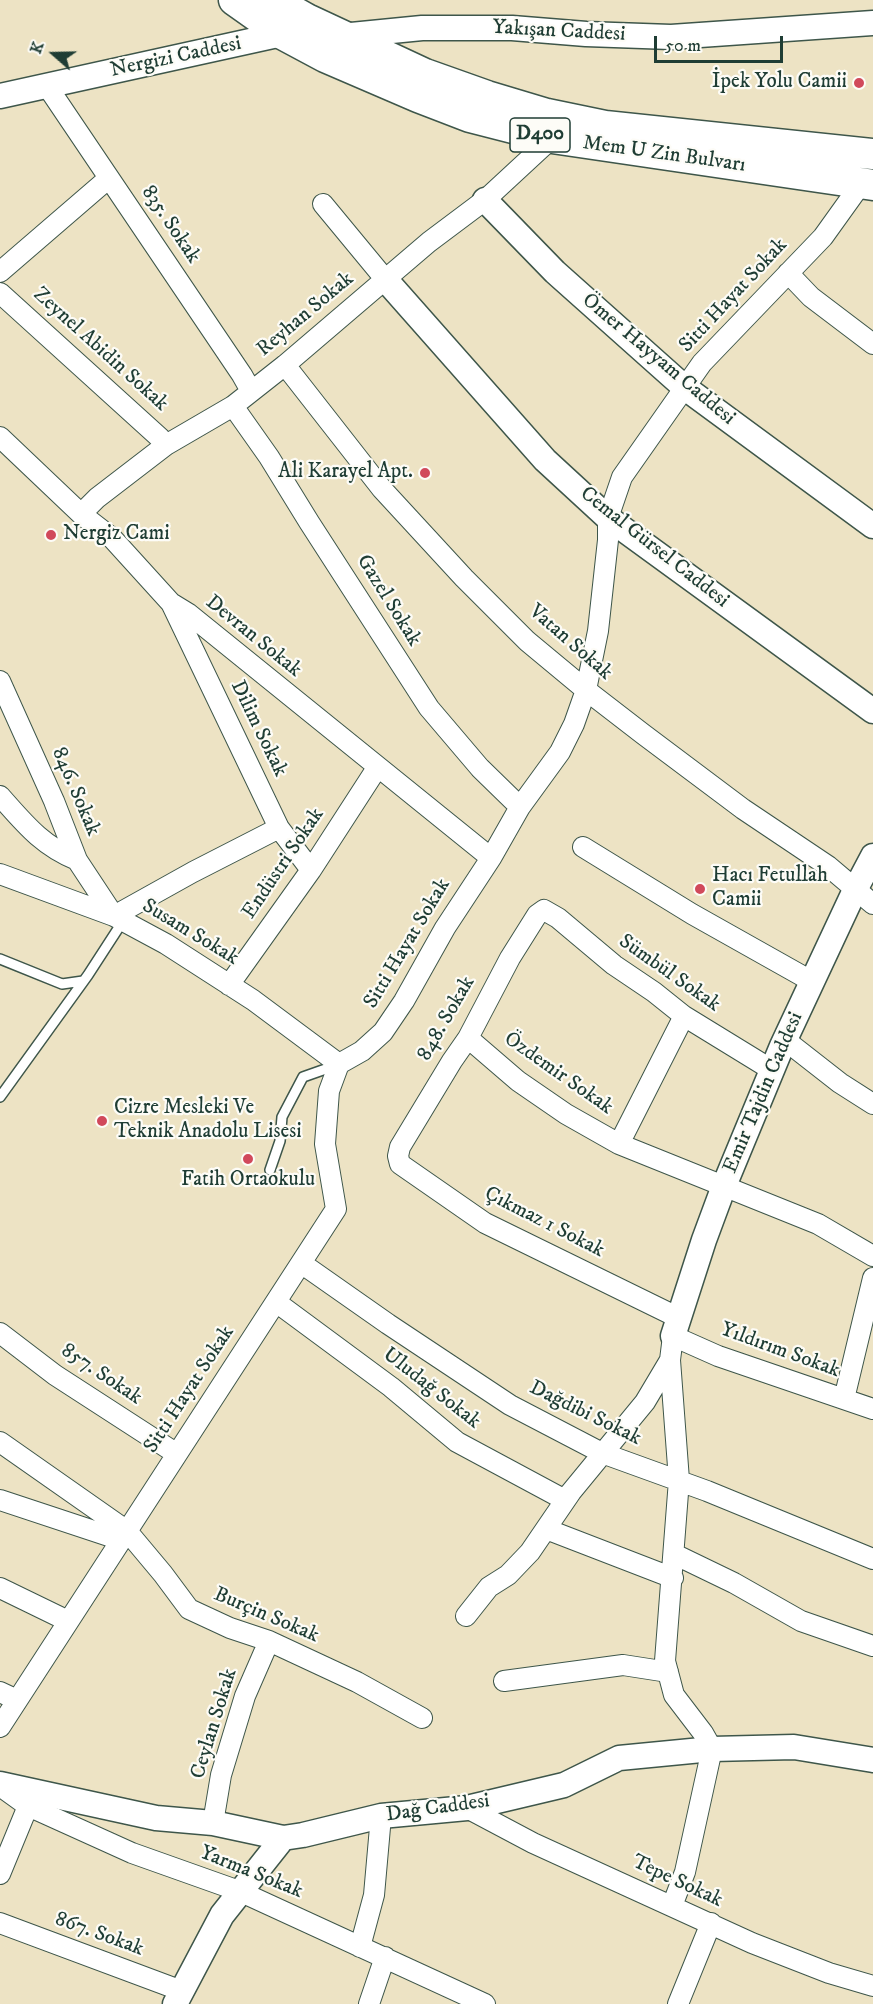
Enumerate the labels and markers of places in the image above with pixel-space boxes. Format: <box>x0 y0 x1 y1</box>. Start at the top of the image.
place label: İpek Yolu Camii <box>712 70 847 96</box>
marker: İpek Yolu Camii <box>852 76 866 90</box>
place label: Ali Karayel Apt. <box>278 460 413 486</box>
marker: Ali Karayel Apt. <box>418 466 432 480</box>
place label: Nergiz Cami <box>63 522 170 548</box>
marker: Nergiz Cami <box>44 528 58 542</box>
place label: Hacı Fetullah Camii <box>712 864 828 914</box>
marker: Hacı Fetullah Camii <box>693 882 707 896</box>
place label: Cizre Mesleki Ve Teknik Anadolu Lisesi <box>114 1096 302 1146</box>
marker: Cizre Mesleki Ve Teknik Anadolu Lisesi <box>95 1114 109 1128</box>
marker: Fatih Ortaokulu <box>241 1152 255 1166</box>
place label: Fatih Ortaokulu <box>181 1168 315 1194</box>

